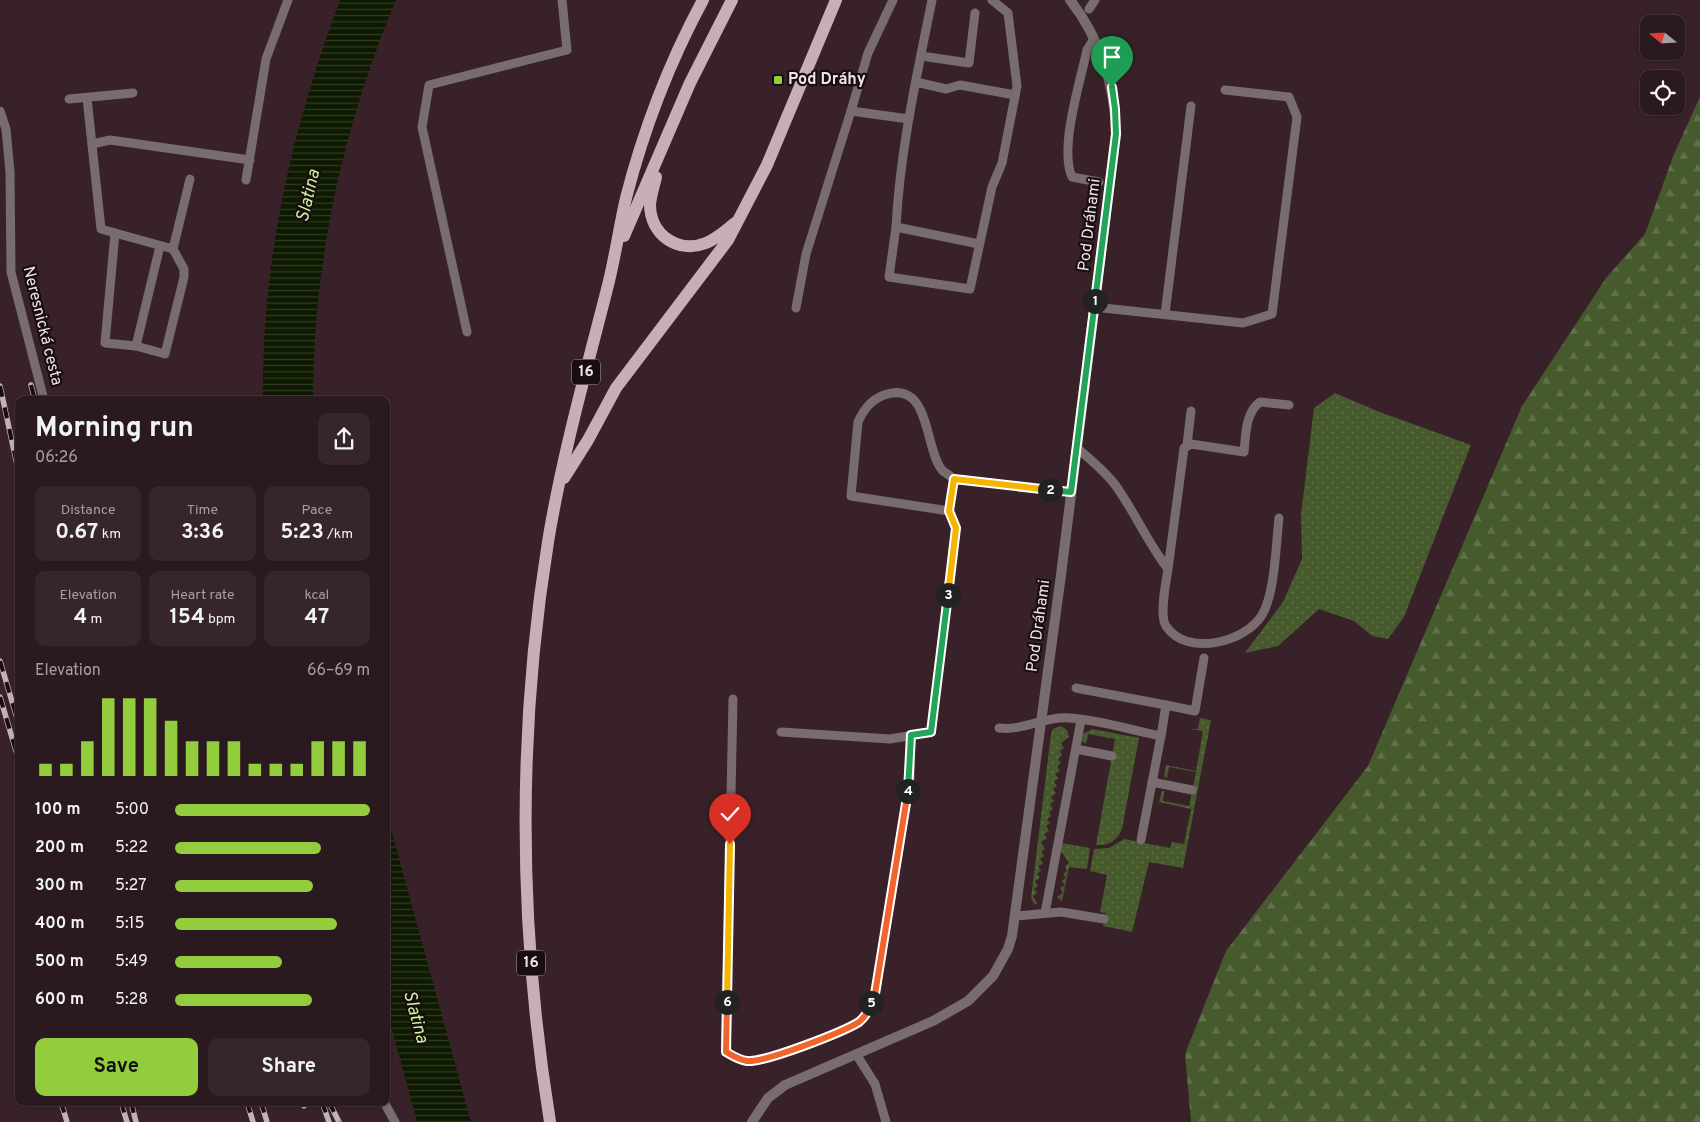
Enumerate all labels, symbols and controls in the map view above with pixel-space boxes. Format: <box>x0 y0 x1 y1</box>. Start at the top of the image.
north arrow <box>1640 15 1685 60</box>
map controls <box>1640 15 1685 115</box>
pin <box>1091 36 1133 87</box>
icon: arrive <box>1098 43 1126 71</box>
place label: Pod Dráhy <box>788 70 866 90</box>
button: locate <box>1640 70 1685 115</box>
marker: Pod Dráhy <box>772 74 784 86</box>
water label: Slatina <box>292 167 326 225</box>
street label: Pod Dráhami <box>1074 178 1106 272</box>
street label: Neresnická cesta <box>18 264 66 388</box>
pin: 1 <box>1082 288 1108 314</box>
text: 1 <box>1093 293 1098 310</box>
road number: 16 <box>572 360 600 384</box>
text: Morning run <box>35 411 194 447</box>
button: share <box>318 413 370 465</box>
text: 06:26 <box>35 448 78 468</box>
pin: 2 <box>1038 478 1062 502</box>
text: 2 <box>1046 482 1055 499</box>
text: Distance <box>61 502 116 519</box>
text: Time <box>187 502 218 519</box>
text: Pace <box>301 502 332 519</box>
text: 0.67 <box>55 519 98 546</box>
text: 3:36 <box>181 519 224 546</box>
text: 5:23 <box>280 519 324 546</box>
text: km <box>98 526 121 543</box>
text: /km <box>324 526 353 543</box>
street label: Pod Dráhami <box>1023 579 1055 673</box>
pin: 3 <box>936 582 960 608</box>
text: Elevation <box>59 587 117 604</box>
text: Heart rate <box>170 587 235 604</box>
text: kcal <box>304 587 329 604</box>
text: 3 <box>944 587 953 604</box>
text: 4 <box>74 604 87 631</box>
text: 154 <box>170 604 205 631</box>
text: 47 <box>304 604 329 631</box>
text: m <box>87 611 102 628</box>
text: bpm <box>205 611 235 628</box>
text: Elevation <box>35 661 101 681</box>
text: 66–69 m <box>307 661 370 681</box>
pin: 4 <box>896 778 920 804</box>
text: 4 <box>904 783 913 800</box>
pin <box>709 793 751 844</box>
text: 100 m <box>35 800 81 820</box>
text: 5:00 <box>115 800 149 820</box>
icon: check <box>716 800 744 828</box>
text: 200 m <box>35 838 84 858</box>
text: 5:22 <box>115 838 148 858</box>
text: 300 m <box>35 876 83 896</box>
text: 5:27 <box>115 876 147 896</box>
text: 400 m <box>35 914 84 934</box>
text: 5:15 <box>115 914 144 934</box>
road number: 16 <box>517 950 545 976</box>
text: 500 m <box>35 952 84 972</box>
text: 5:49 <box>115 952 148 972</box>
water label: Slatina <box>397 988 433 1046</box>
text: 600 m <box>35 990 84 1010</box>
text: 5:28 <box>115 990 148 1010</box>
pin: 6 <box>714 990 740 1014</box>
pin: 5 <box>858 990 884 1016</box>
text: 6 <box>723 994 732 1011</box>
text: 5 <box>867 995 876 1012</box>
button: Save <box>35 1038 198 1096</box>
button: Share <box>208 1038 370 1096</box>

